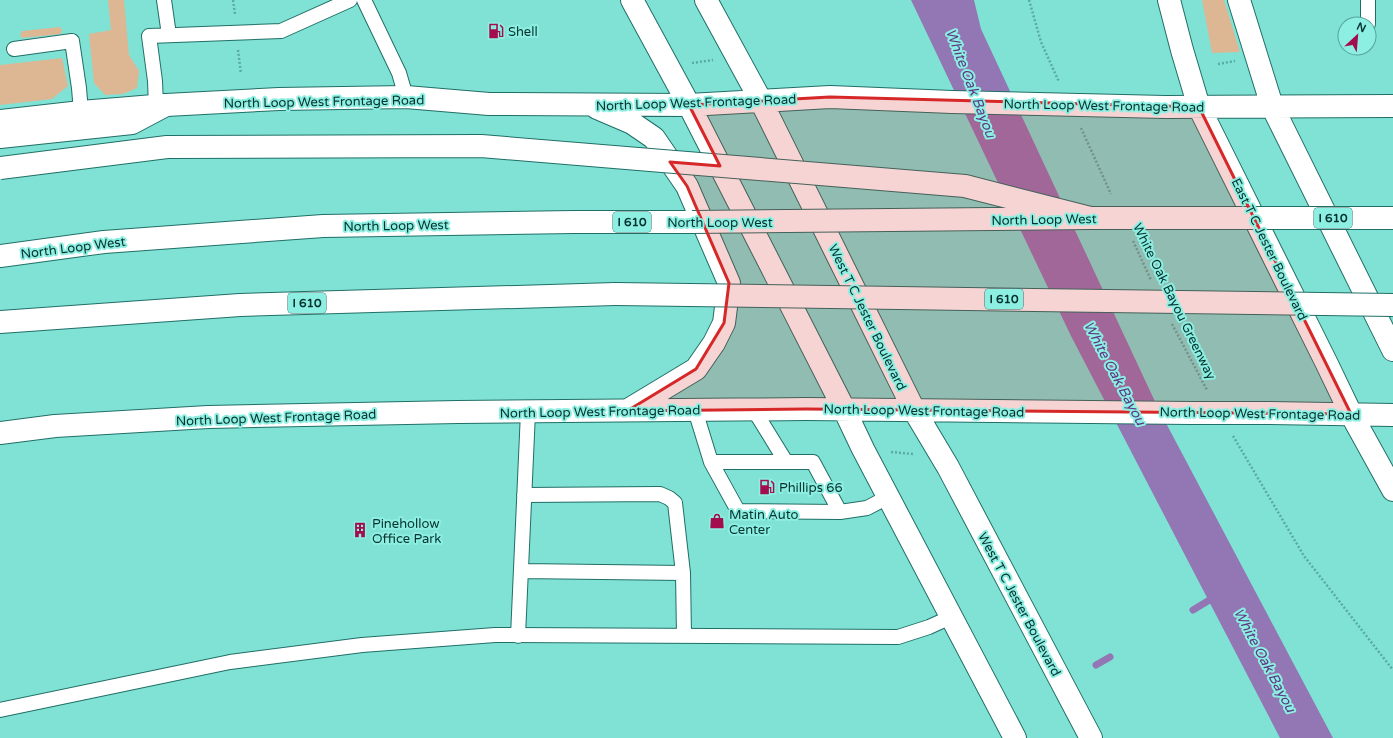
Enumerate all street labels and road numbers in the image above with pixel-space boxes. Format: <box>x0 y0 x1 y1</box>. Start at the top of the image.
street label: North Loop West Frontage Road <box>224 92 424 112</box>
street label: North Loop West Frontage Road <box>596 92 797 114</box>
street label: North Loop West Frontage Road <box>1004 96 1204 116</box>
street label: East T C Jester Boulevard <box>1228 176 1311 323</box>
road number: I 610 <box>1314 208 1352 228</box>
street label: North Loop West <box>991 211 1097 229</box>
road number: I 610 <box>613 212 651 232</box>
street label: North Loop West <box>667 215 773 231</box>
street label: North Loop West <box>343 217 449 235</box>
street label: White Oak Bayou Greenway <box>1129 221 1219 382</box>
street label: North Loop West <box>20 234 126 262</box>
street label: West T C Jester Boulevard <box>825 242 910 393</box>
road number: I 610 <box>985 289 1023 309</box>
road number: I 610 <box>288 293 326 313</box>
street label: North Loop West Frontage Road <box>824 401 1024 421</box>
street label: North Loop West Frontage Road <box>500 402 700 422</box>
street label: North Loop West Frontage Road <box>1160 404 1360 424</box>
street label: North Loop West Frontage Road <box>176 407 377 429</box>
street label: West T C Jester Boulevard <box>974 530 1064 679</box>

